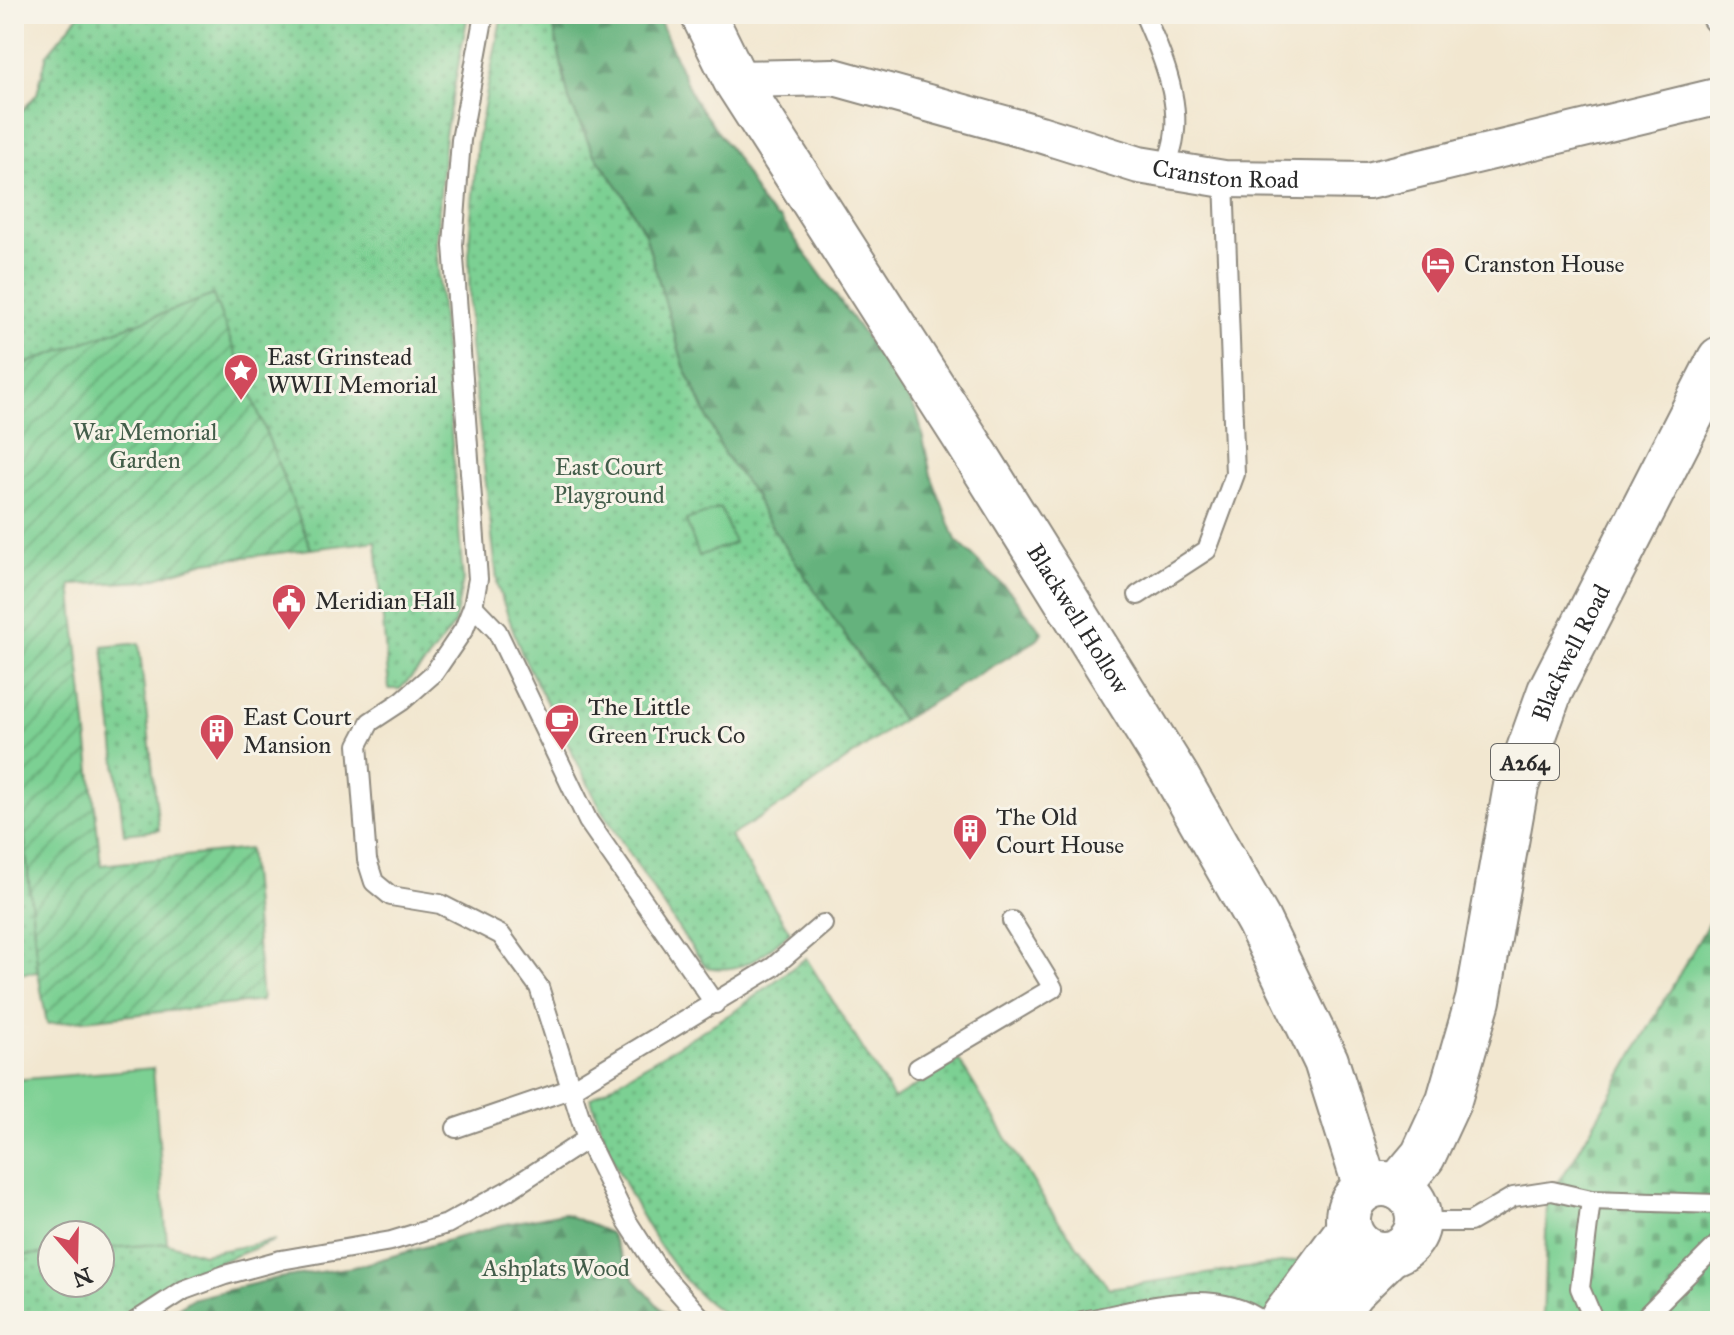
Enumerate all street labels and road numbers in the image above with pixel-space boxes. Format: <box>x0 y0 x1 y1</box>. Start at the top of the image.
street label: Cranston Road <box>1150 152 1299 195</box>
street label: Blackwell Hollow <box>1020 538 1137 700</box>
street label: Blackwell Road <box>1525 579 1617 725</box>
road number: A264 <box>1491 744 1559 780</box>

